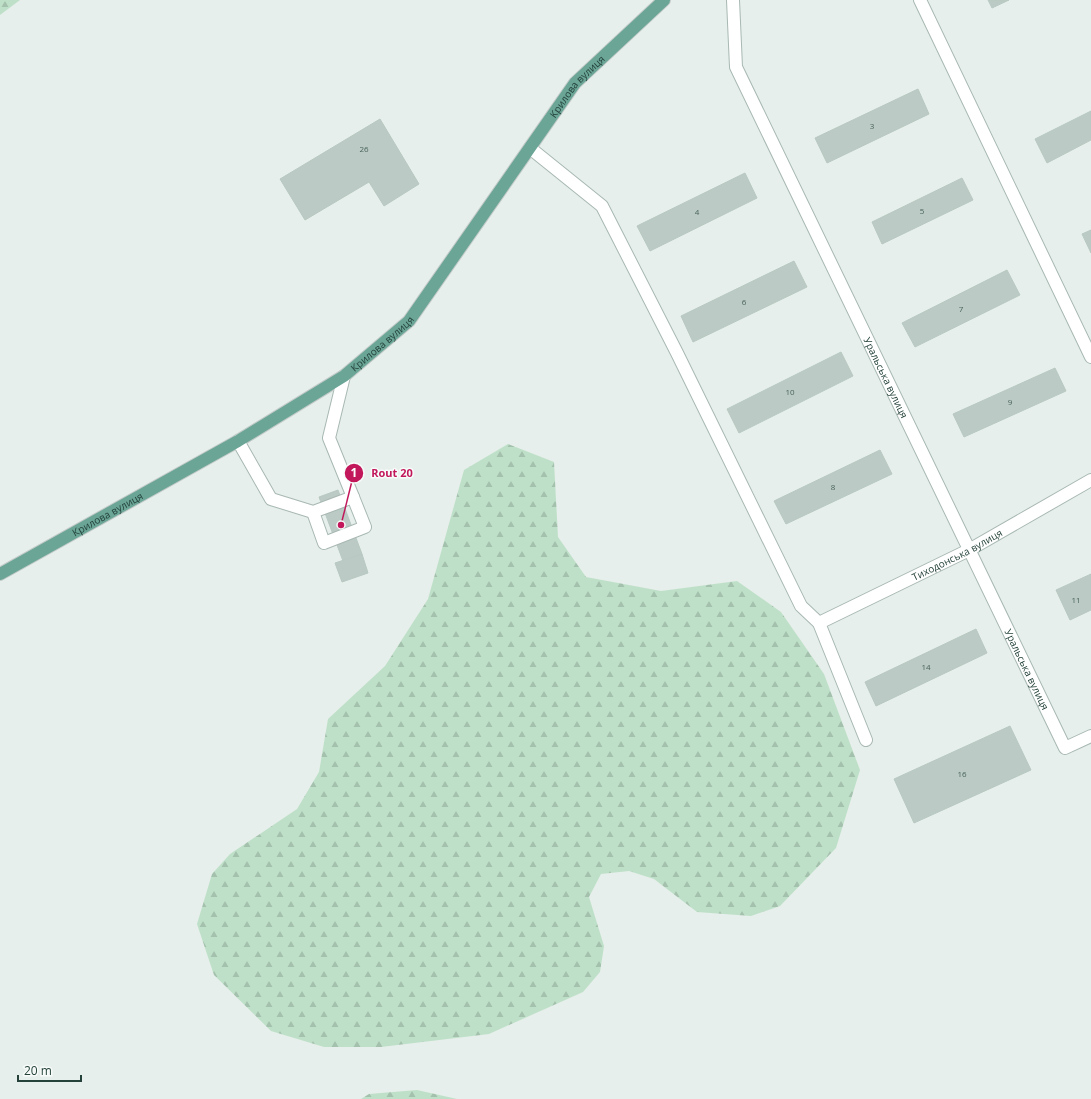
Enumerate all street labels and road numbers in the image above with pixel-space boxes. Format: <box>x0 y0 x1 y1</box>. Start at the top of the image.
street label: Крилова вулиця <box>546 52 608 120</box>
street label: Крилова вулиця <box>348 313 417 375</box>
street label: Уральська вулиця <box>861 335 912 420</box>
street label: Крилова вулиця <box>70 489 145 539</box>
street label: Тиходонська вулиця <box>909 525 1005 584</box>
street label: Уральська вулиця <box>1001 627 1052 712</box>

